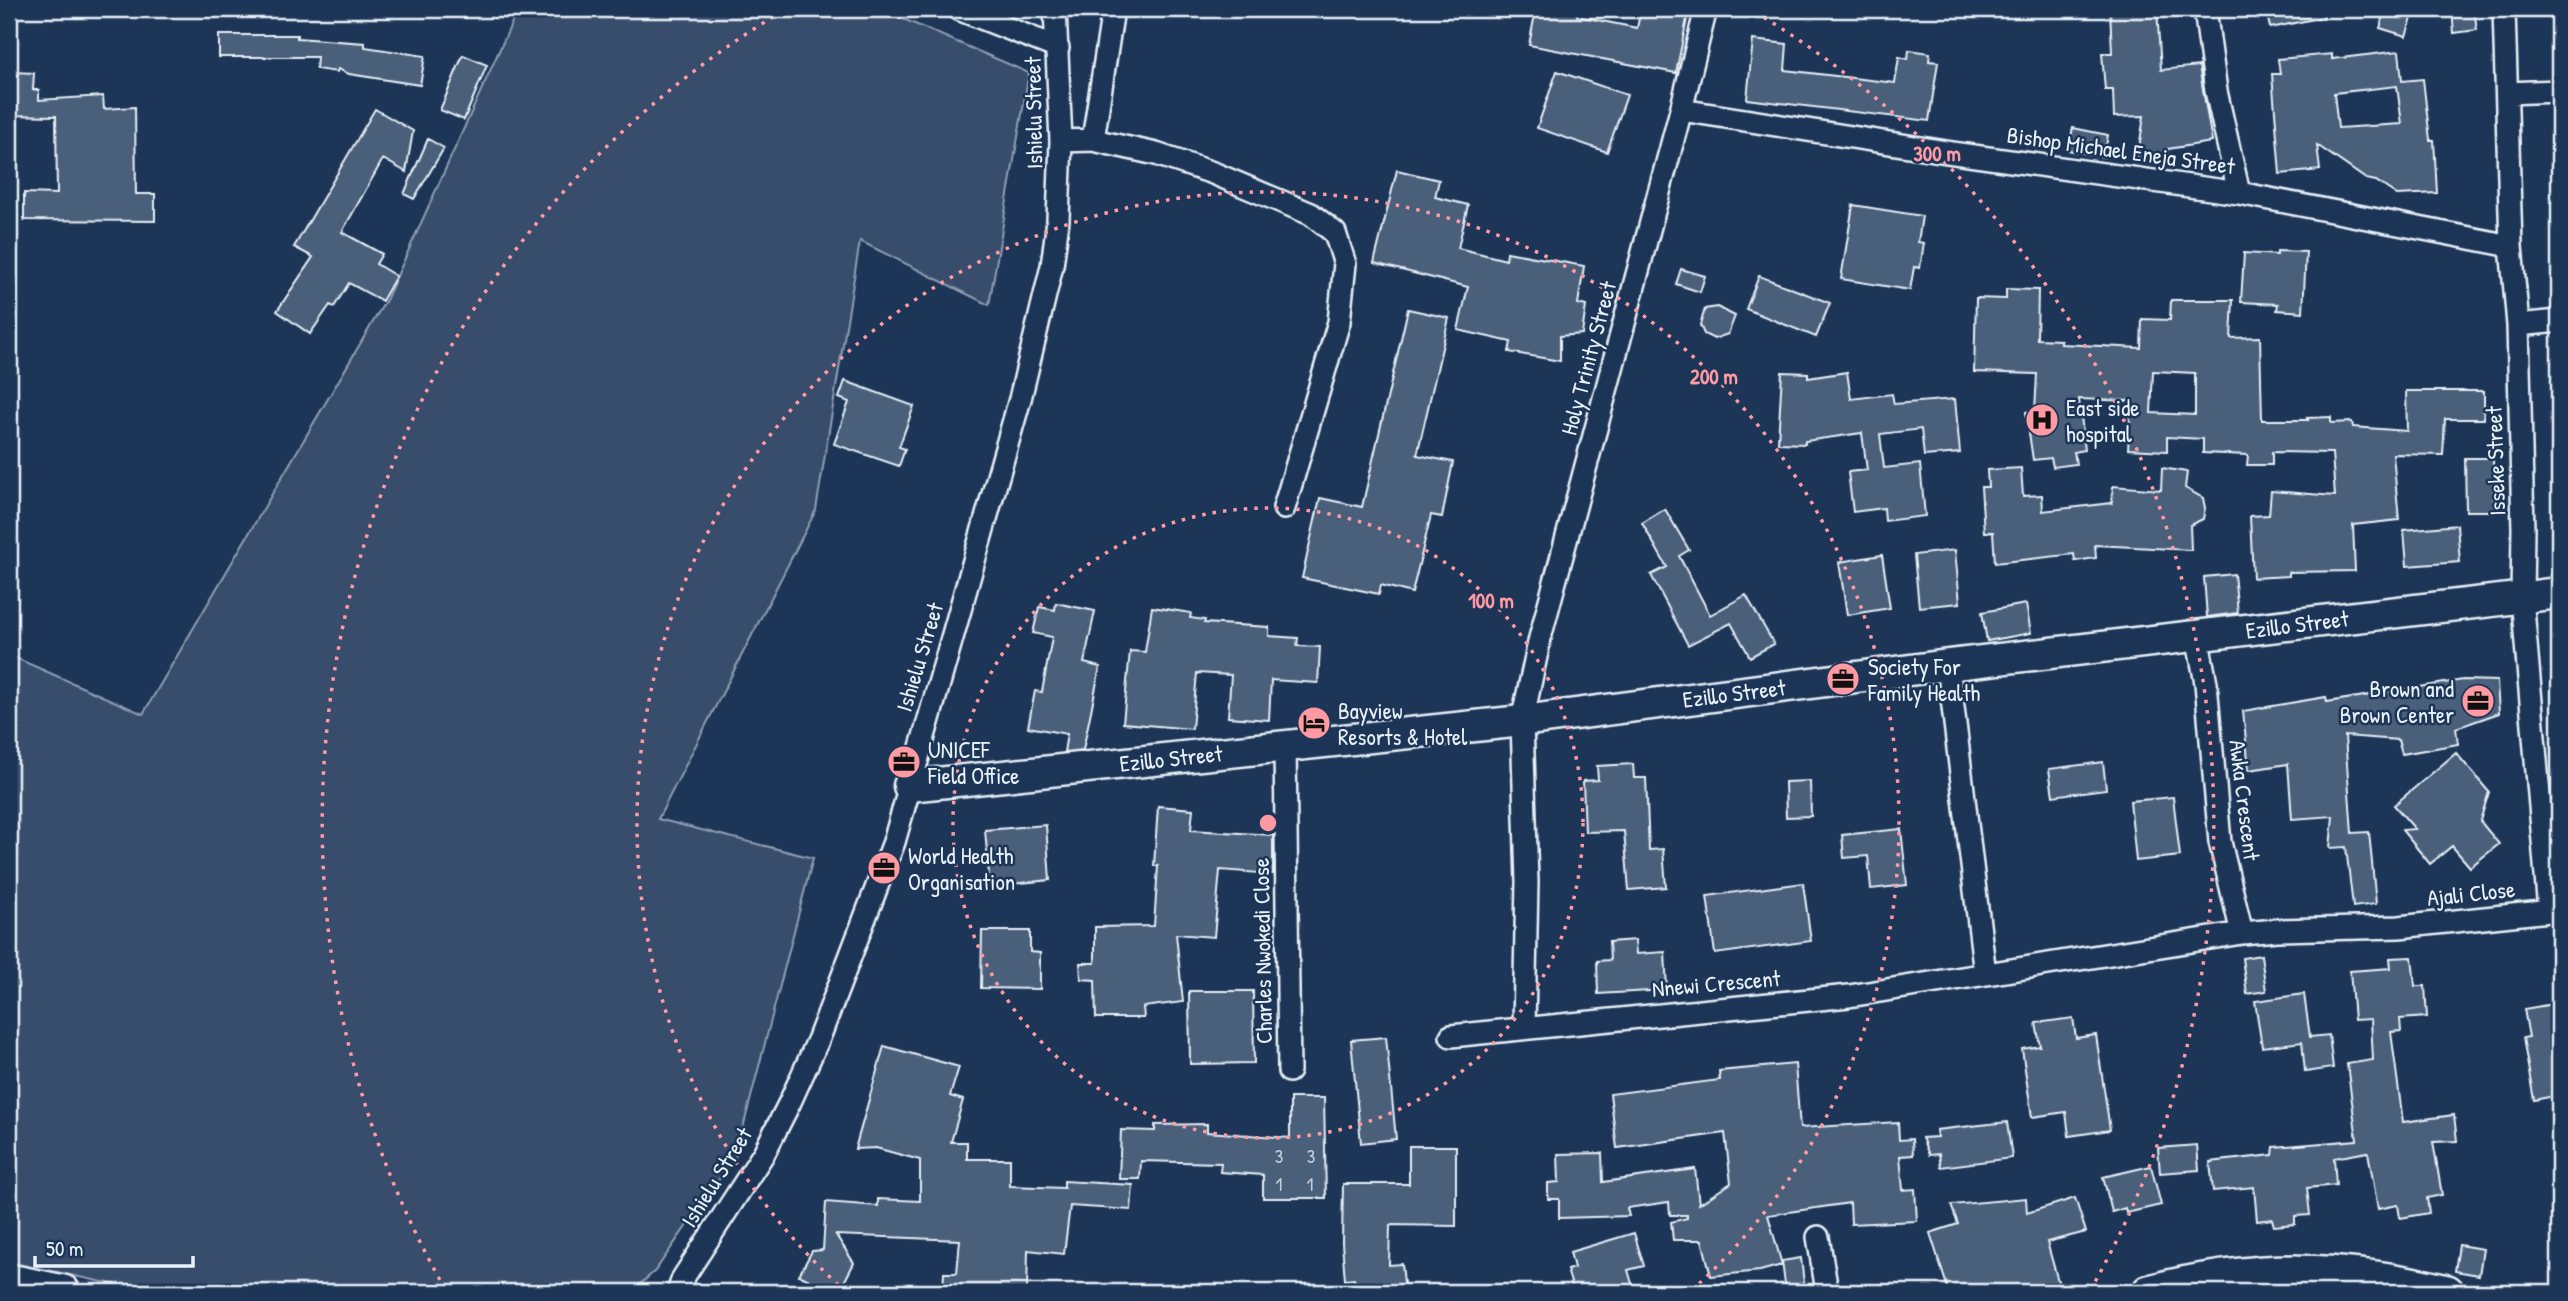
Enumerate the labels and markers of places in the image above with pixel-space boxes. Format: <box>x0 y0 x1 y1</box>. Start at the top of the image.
place label: East side hospital <box>2066 392 2139 449</box>
hospital icon: East side hospital <box>2023 401 2061 439</box>
place label: Society For Family Health <box>1867 651 1981 708</box>
office icon: Society For Family Health <box>1824 660 1862 698</box>
place label: Brown and Brown Center <box>2340 673 2454 730</box>
office icon: Brown and Brown Center <box>2459 682 2497 720</box>
place label: Bayview Resorts & Hotel <box>1338 695 1468 752</box>
hotel icon: Bayview Resorts & Hotel <box>1295 704 1333 742</box>
place label: UNICEF Field Office <box>927 734 1019 791</box>
office icon: UNICEF Field Office <box>885 743 923 781</box>
centre of rings <box>1256 811 1280 835</box>
place label: World Health Organisation <box>908 840 1015 897</box>
office icon: World Health Organisation <box>865 849 903 887</box>

